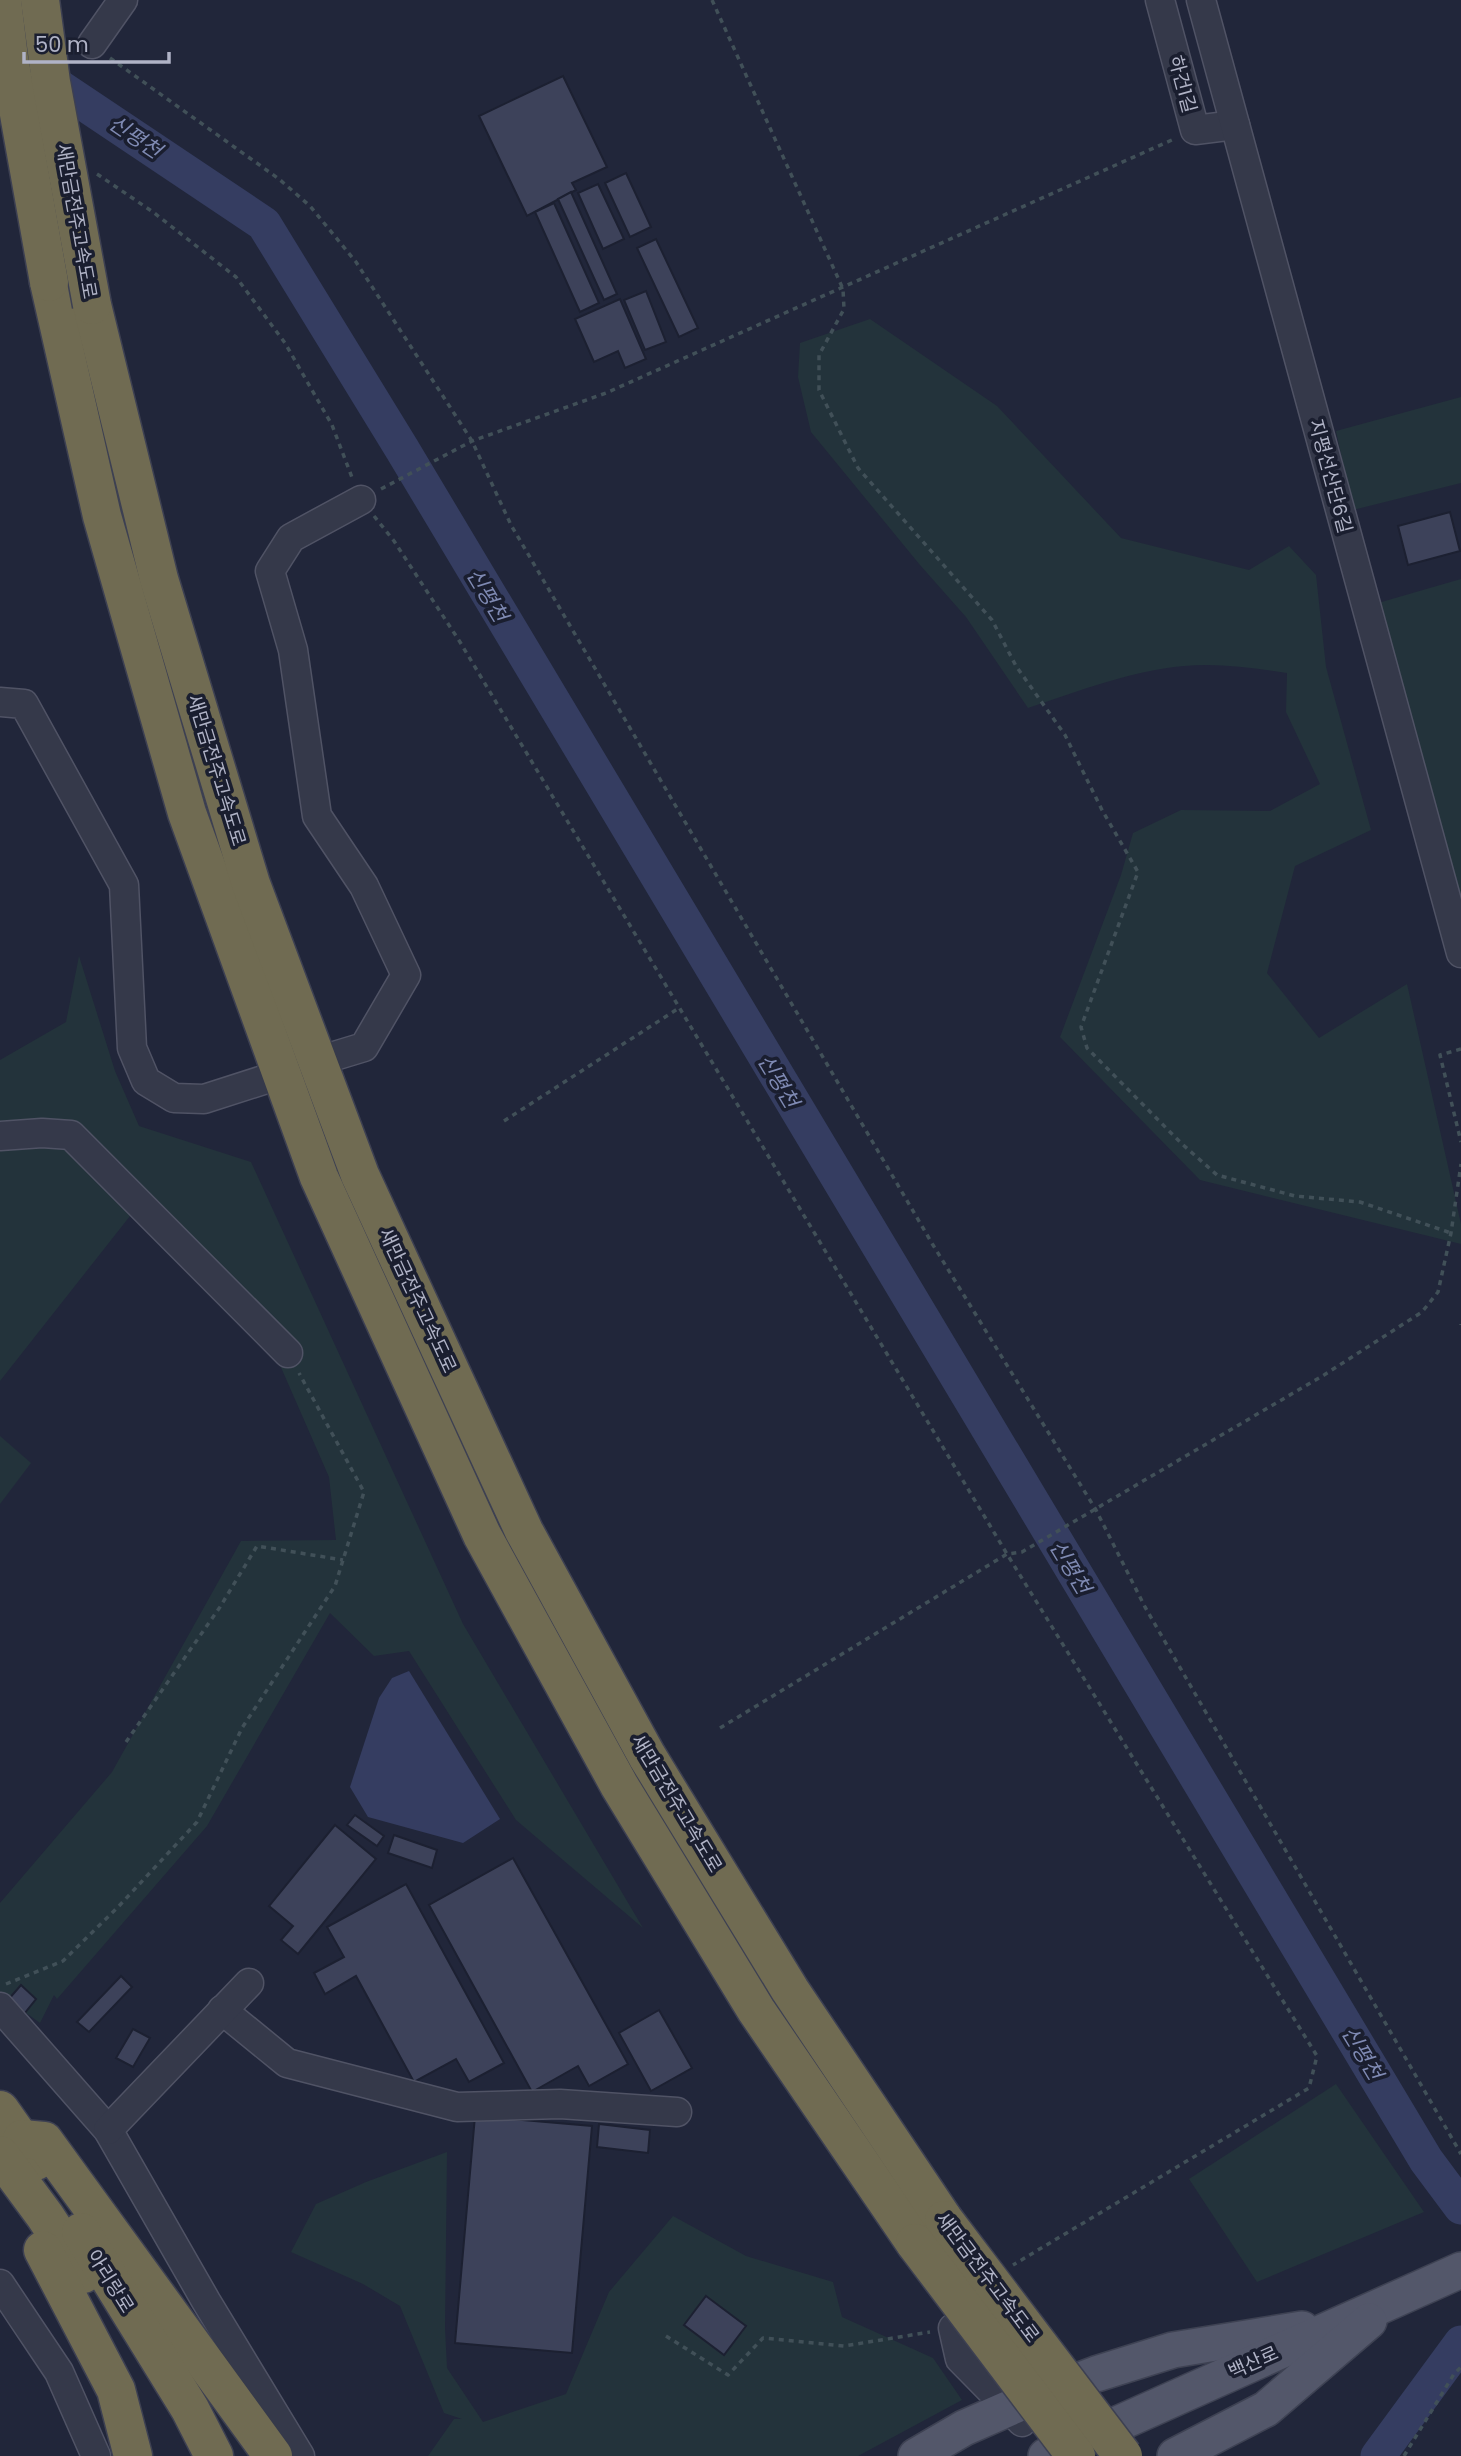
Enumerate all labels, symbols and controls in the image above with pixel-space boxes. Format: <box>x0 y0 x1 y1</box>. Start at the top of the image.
scale bar <box>24 21 170 65</box>
text: 50 m <box>35 30 89 59</box>
street label: 하건1길 <box>1162 52 1203 116</box>
water label: 신평천 <box>103 108 170 166</box>
street label: 새만금전주고속도로 <box>50 141 103 301</box>
street label: 지평선산단6길 <box>1302 416 1359 536</box>
water label: 신평천 <box>460 562 516 629</box>
street label: 새만금전주고속도로 <box>181 691 252 849</box>
water label: 신평천 <box>751 1048 807 1115</box>
street label: 새만금전주고속도로 <box>372 1223 463 1377</box>
water label: 신평천 <box>1043 1534 1099 1601</box>
street label: 새만금전주고속도로 <box>624 1729 729 1878</box>
water label: 신평천 <box>1335 2020 1391 2087</box>
street label: 새만금전주고속도로 <box>929 2206 1046 2348</box>
street label: 아리랑로 <box>81 2244 141 2318</box>
street label: 백산로 <box>1224 2339 1283 2385</box>

